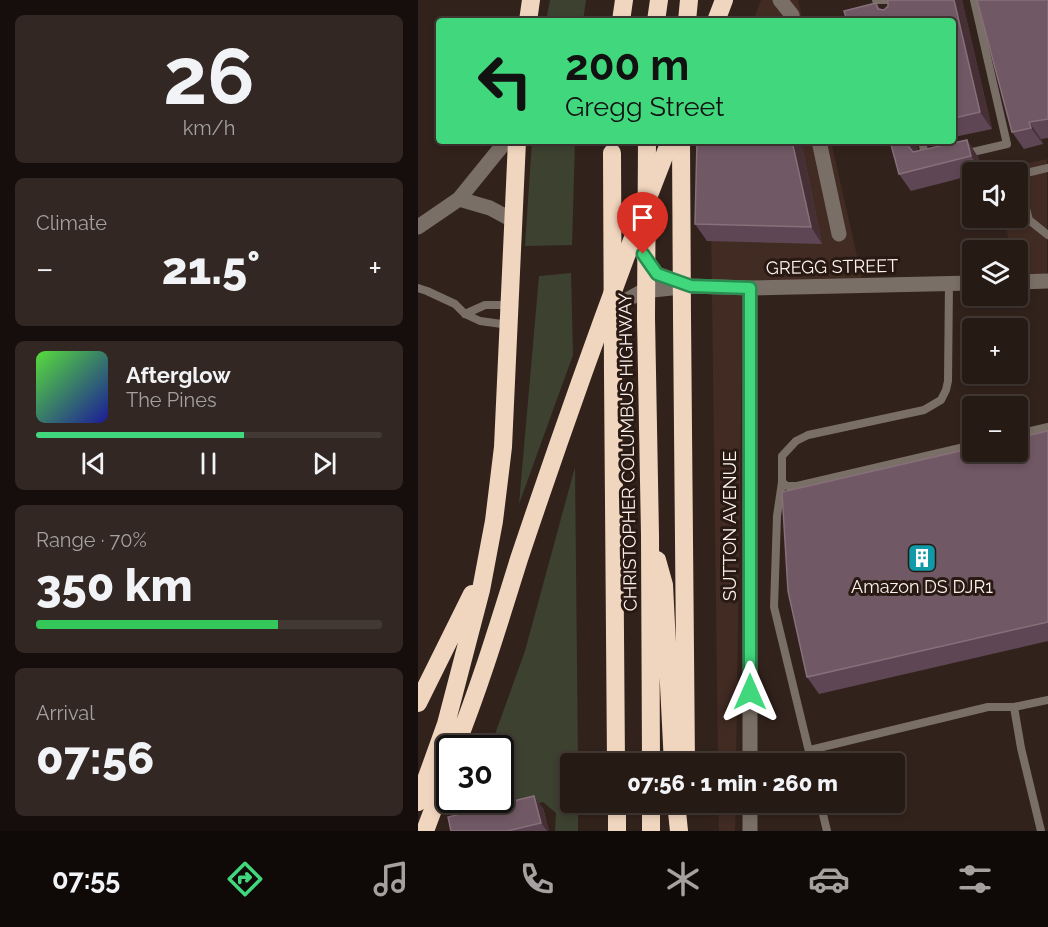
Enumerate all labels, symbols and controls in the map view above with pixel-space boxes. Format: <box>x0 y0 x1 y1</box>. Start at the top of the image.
text: 26 <box>163 31 255 122</box>
text: 200 m <box>565 41 689 90</box>
icon: left <box>466 42 544 120</box>
text: Gregg Street <box>565 91 724 122</box>
text: km/h <box>183 116 235 140</box>
map controls <box>962 162 1028 462</box>
button: sound <box>962 162 1028 228</box>
pin <box>617 192 668 254</box>
icon: arrive <box>626 201 659 234</box>
text: Climate <box>36 211 107 235</box>
button: layers <box>962 240 1028 306</box>
text: 21.5° <box>162 242 260 295</box>
text: − <box>36 249 54 288</box>
text: + <box>368 249 382 288</box>
street label: GREGG STREET <box>766 255 898 278</box>
street label: CHRISTOPHER COLUMBUS HIGHWAY <box>614 292 641 612</box>
button: + <box>962 318 1028 384</box>
text: Afterglow <box>126 362 231 388</box>
text: The Pines <box>126 388 217 412</box>
button: − <box>962 396 1028 462</box>
icon: previous <box>77 447 110 480</box>
icon: pause <box>192 447 225 480</box>
icon: next <box>308 447 341 480</box>
street label: SUTTON AVENUE <box>719 451 740 601</box>
text: Range · 70% <box>36 528 147 552</box>
building icon: Amazon DS DJR1 <box>906 542 938 574</box>
text: 350 km <box>36 559 193 612</box>
place label: Amazon DS DJR1 <box>851 576 993 597</box>
position arrow <box>718 660 782 724</box>
text: Arrival <box>36 701 95 725</box>
text: 07:56 <box>36 732 154 785</box>
speed limit sign: 30 <box>436 735 514 813</box>
text: 07:56 · 1 min · 260 m <box>627 770 838 796</box>
icon: directions <box>224 858 266 900</box>
icon: music <box>370 858 412 900</box>
icon: phone <box>516 858 558 900</box>
icon: climate <box>662 858 704 900</box>
icon: car <box>808 858 850 900</box>
icon: filters <box>954 858 996 900</box>
text: 07:55 <box>52 864 120 895</box>

